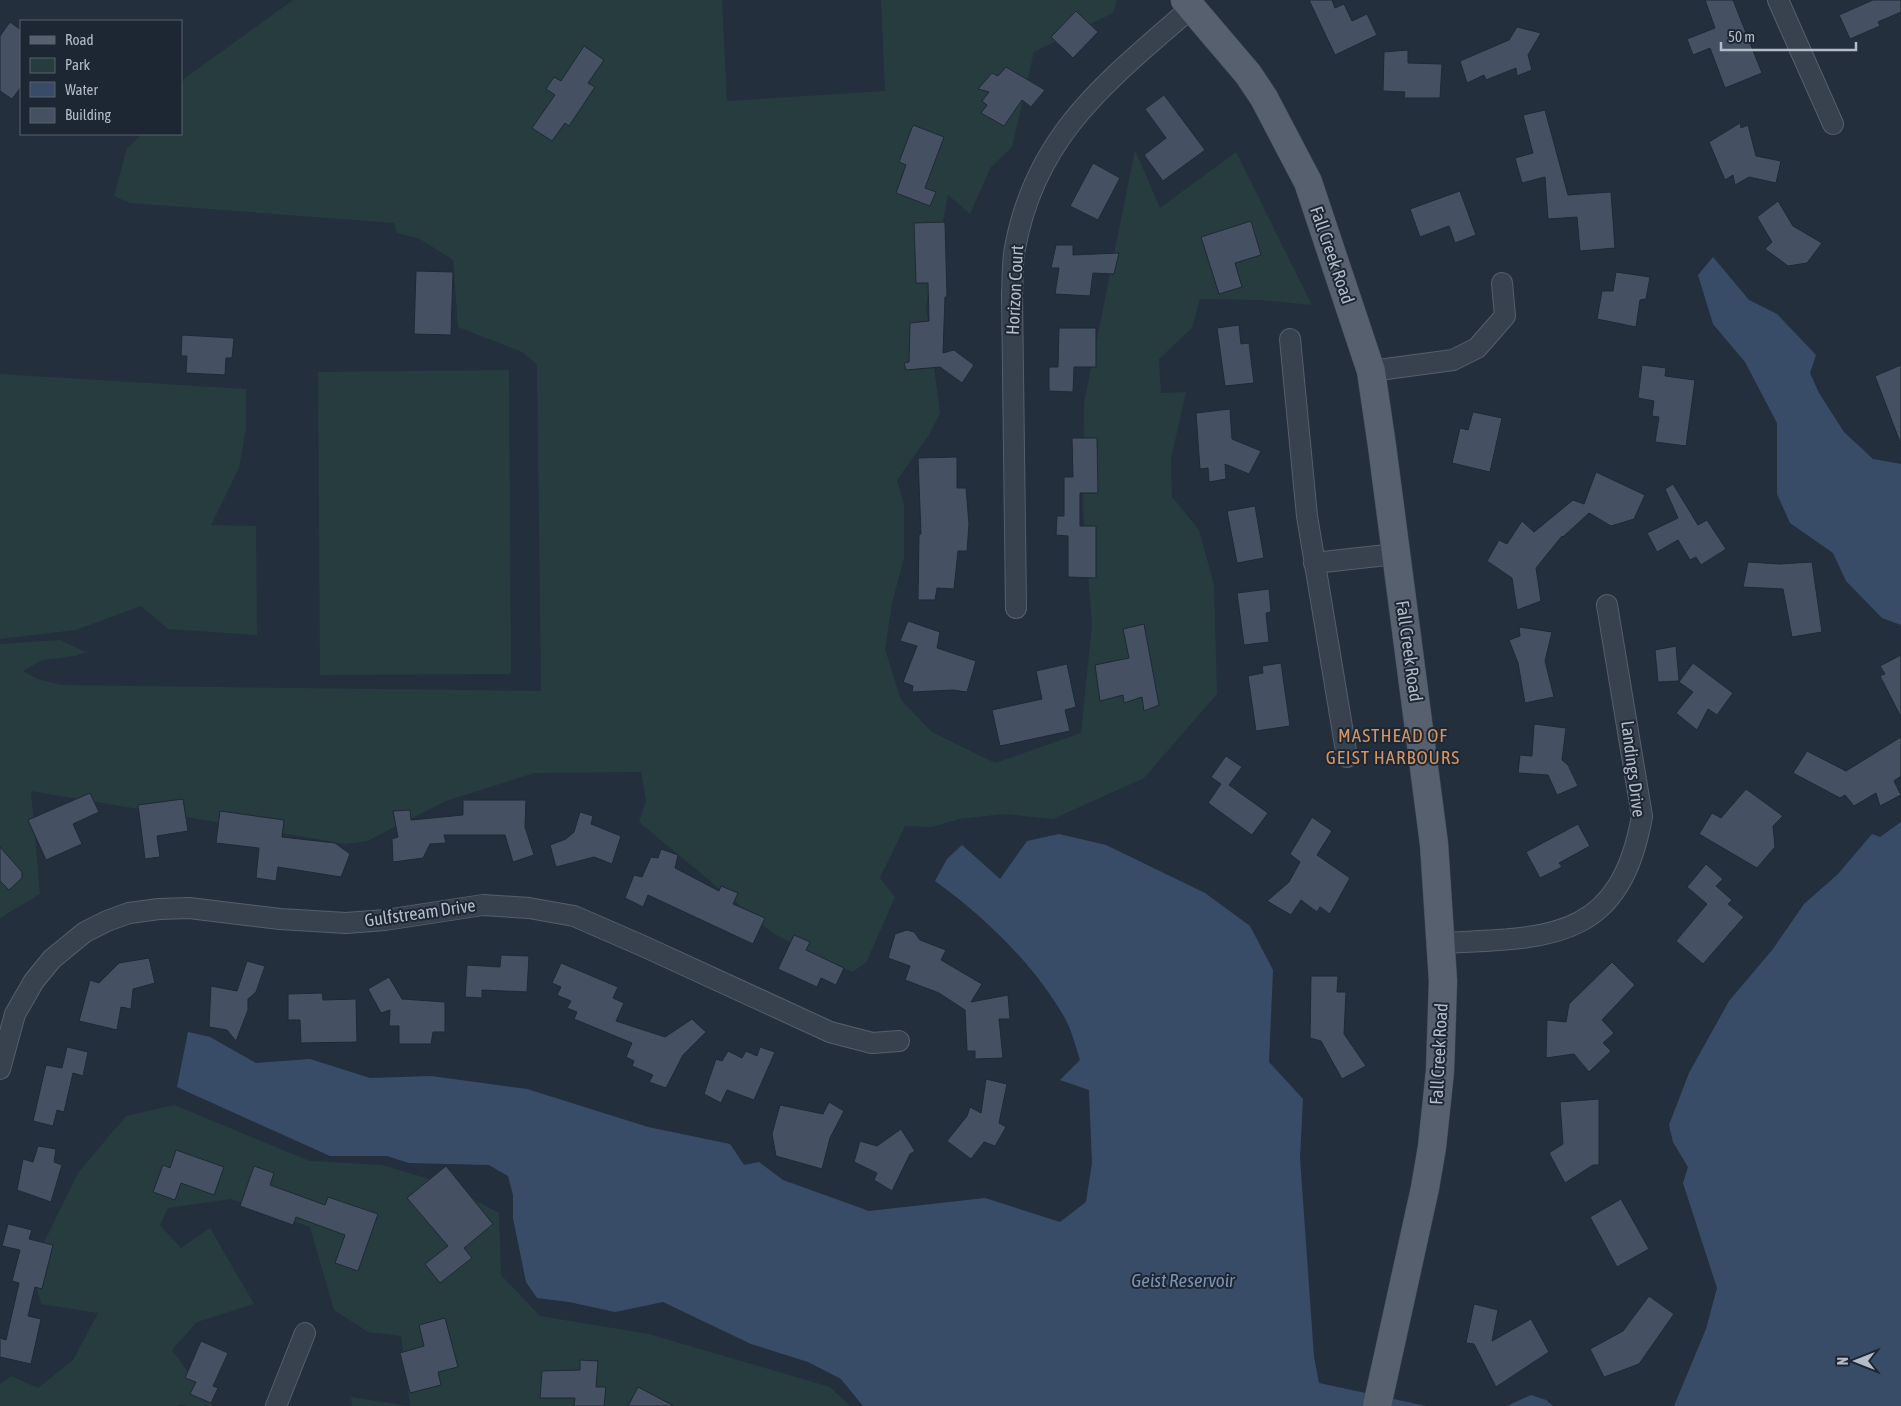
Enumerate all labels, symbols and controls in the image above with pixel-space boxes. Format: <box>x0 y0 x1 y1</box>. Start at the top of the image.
legend <box>20 20 182 135</box>
scale bar <box>1721 20 1856 52</box>
text: 50 m <box>1728 28 1755 45</box>
text: Road <box>65 31 94 48</box>
text: Park <box>65 56 90 73</box>
text: Water <box>65 81 98 98</box>
text: Building <box>65 106 111 123</box>
street label: Fall Creek Road <box>1306 203 1359 306</box>
street label: Horizon Court <box>1002 245 1027 335</box>
street label: Fall Creek Road <box>1392 599 1427 703</box>
street label: Landings Drive <box>1617 720 1650 818</box>
district label: MASTHEAD OF GEIST HARBOURS <box>1326 724 1460 768</box>
street label: Gulfstream Drive <box>363 894 477 931</box>
street label: Fall Creek Road <box>1425 1003 1452 1105</box>
water label: Geist Reservoir <box>1131 1269 1236 1291</box>
north arrow <box>1831 1336 1881 1386</box>
text: N <box>1835 1357 1851 1365</box>

